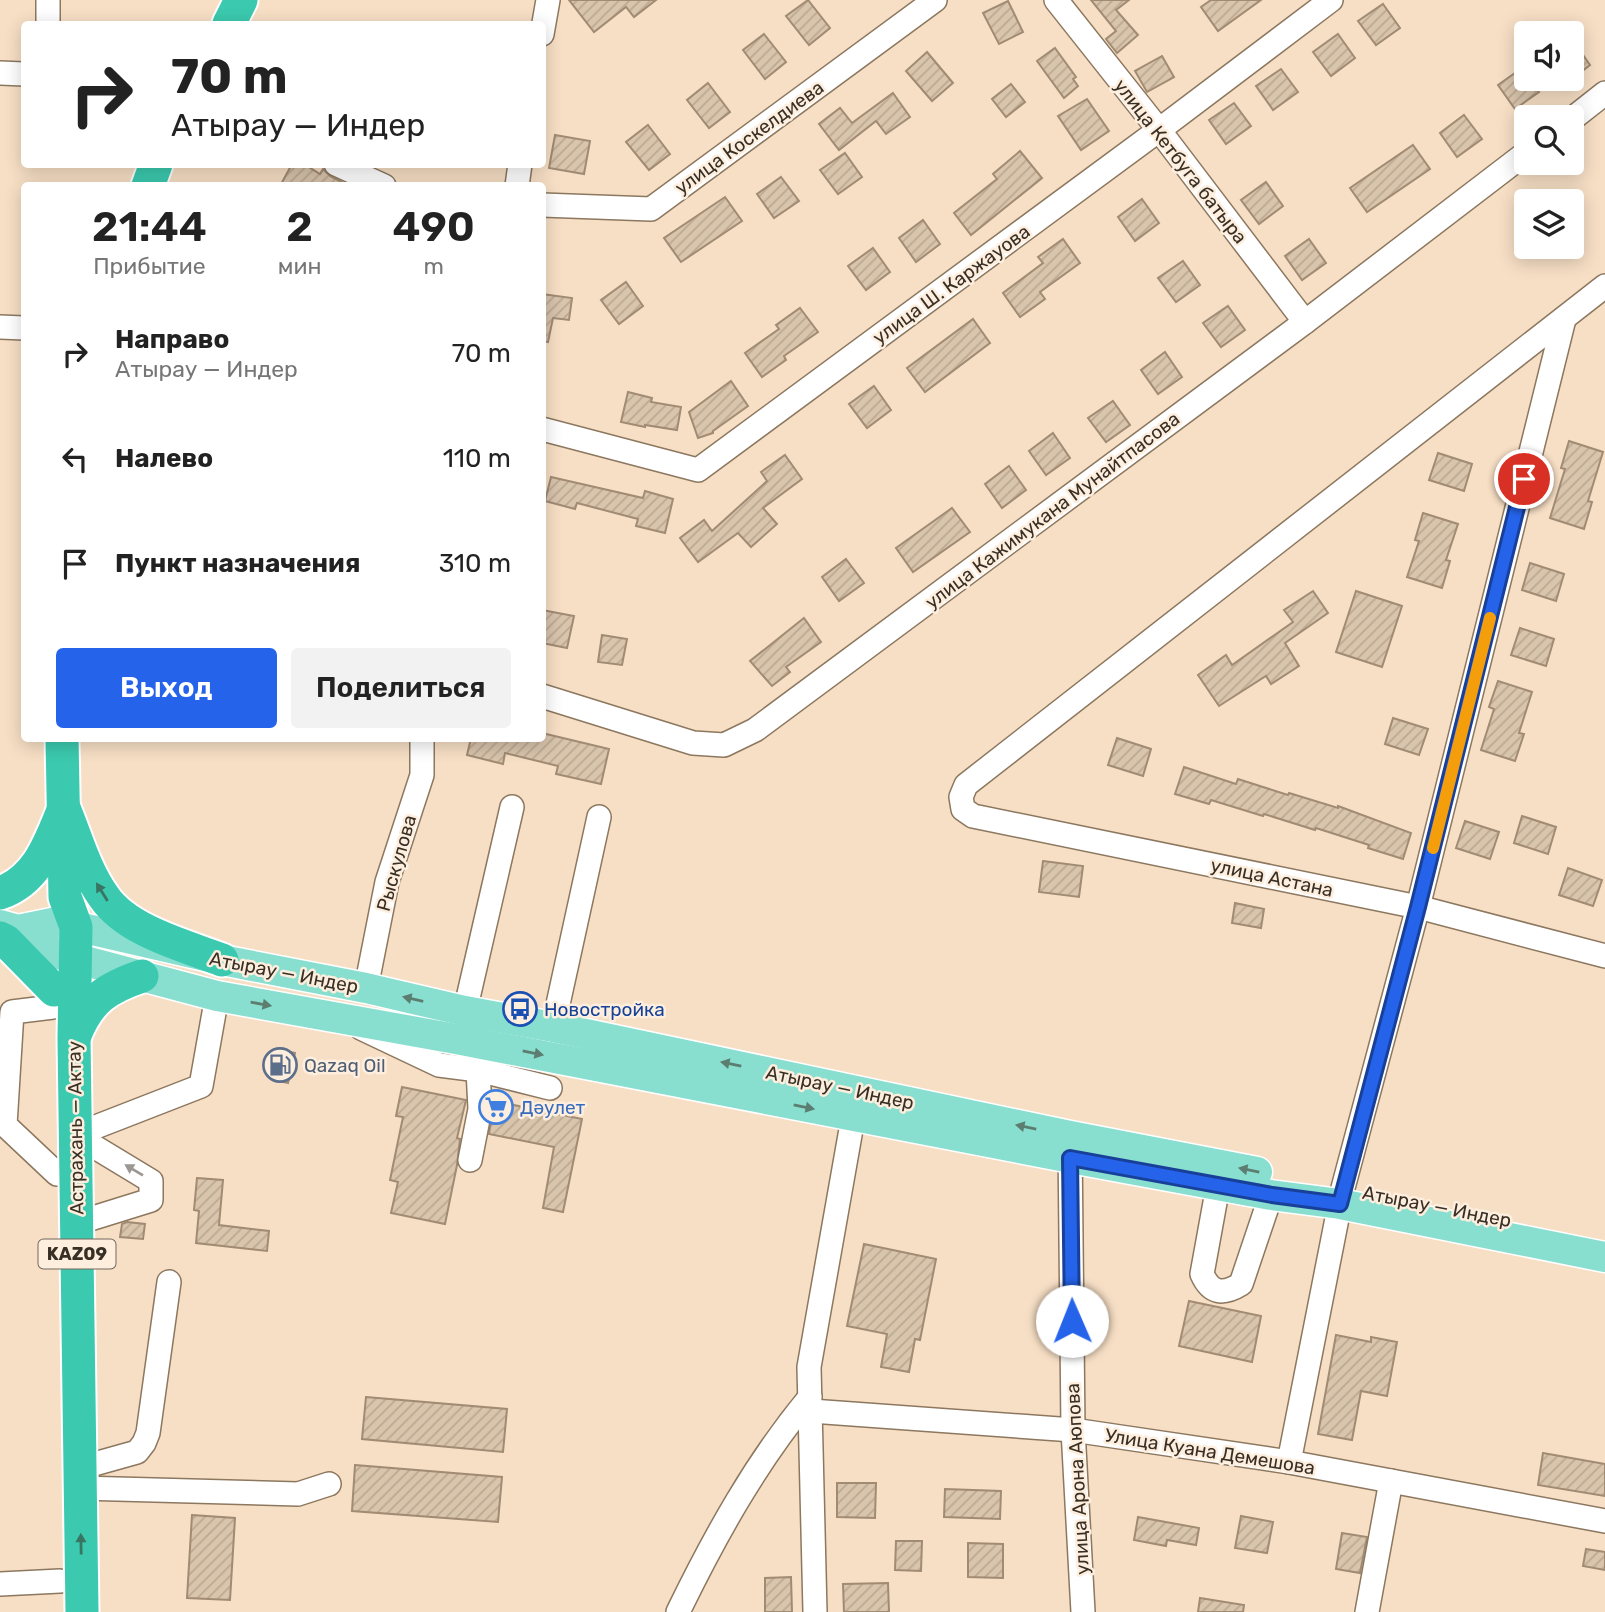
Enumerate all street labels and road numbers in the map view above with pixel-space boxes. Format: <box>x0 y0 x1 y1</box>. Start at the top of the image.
street label: улица Кетбуга батыра <box>1109 74 1252 248</box>
street label: улица Коскелдиева <box>670 76 828 199</box>
street label: улица Ш. Каржауова <box>868 220 1034 349</box>
street label: улица Кажимукана Мунайтпасова <box>921 407 1184 614</box>
street label: Рыскулова <box>372 812 421 914</box>
street label: улица Астана <box>1208 853 1335 902</box>
street label: Атырау — Индер <box>208 947 360 998</box>
street label: Астрахань — Актау <box>62 1041 89 1215</box>
street label: Атырау — Индер <box>764 1061 916 1114</box>
street label: Атырау — Индер <box>1361 1181 1513 1232</box>
road number: KAZ09 <box>38 1240 116 1268</box>
street label: улица Арона Аюпова <box>1061 1382 1094 1576</box>
street label: Улица Куана Демешова <box>1103 1424 1317 1479</box>

